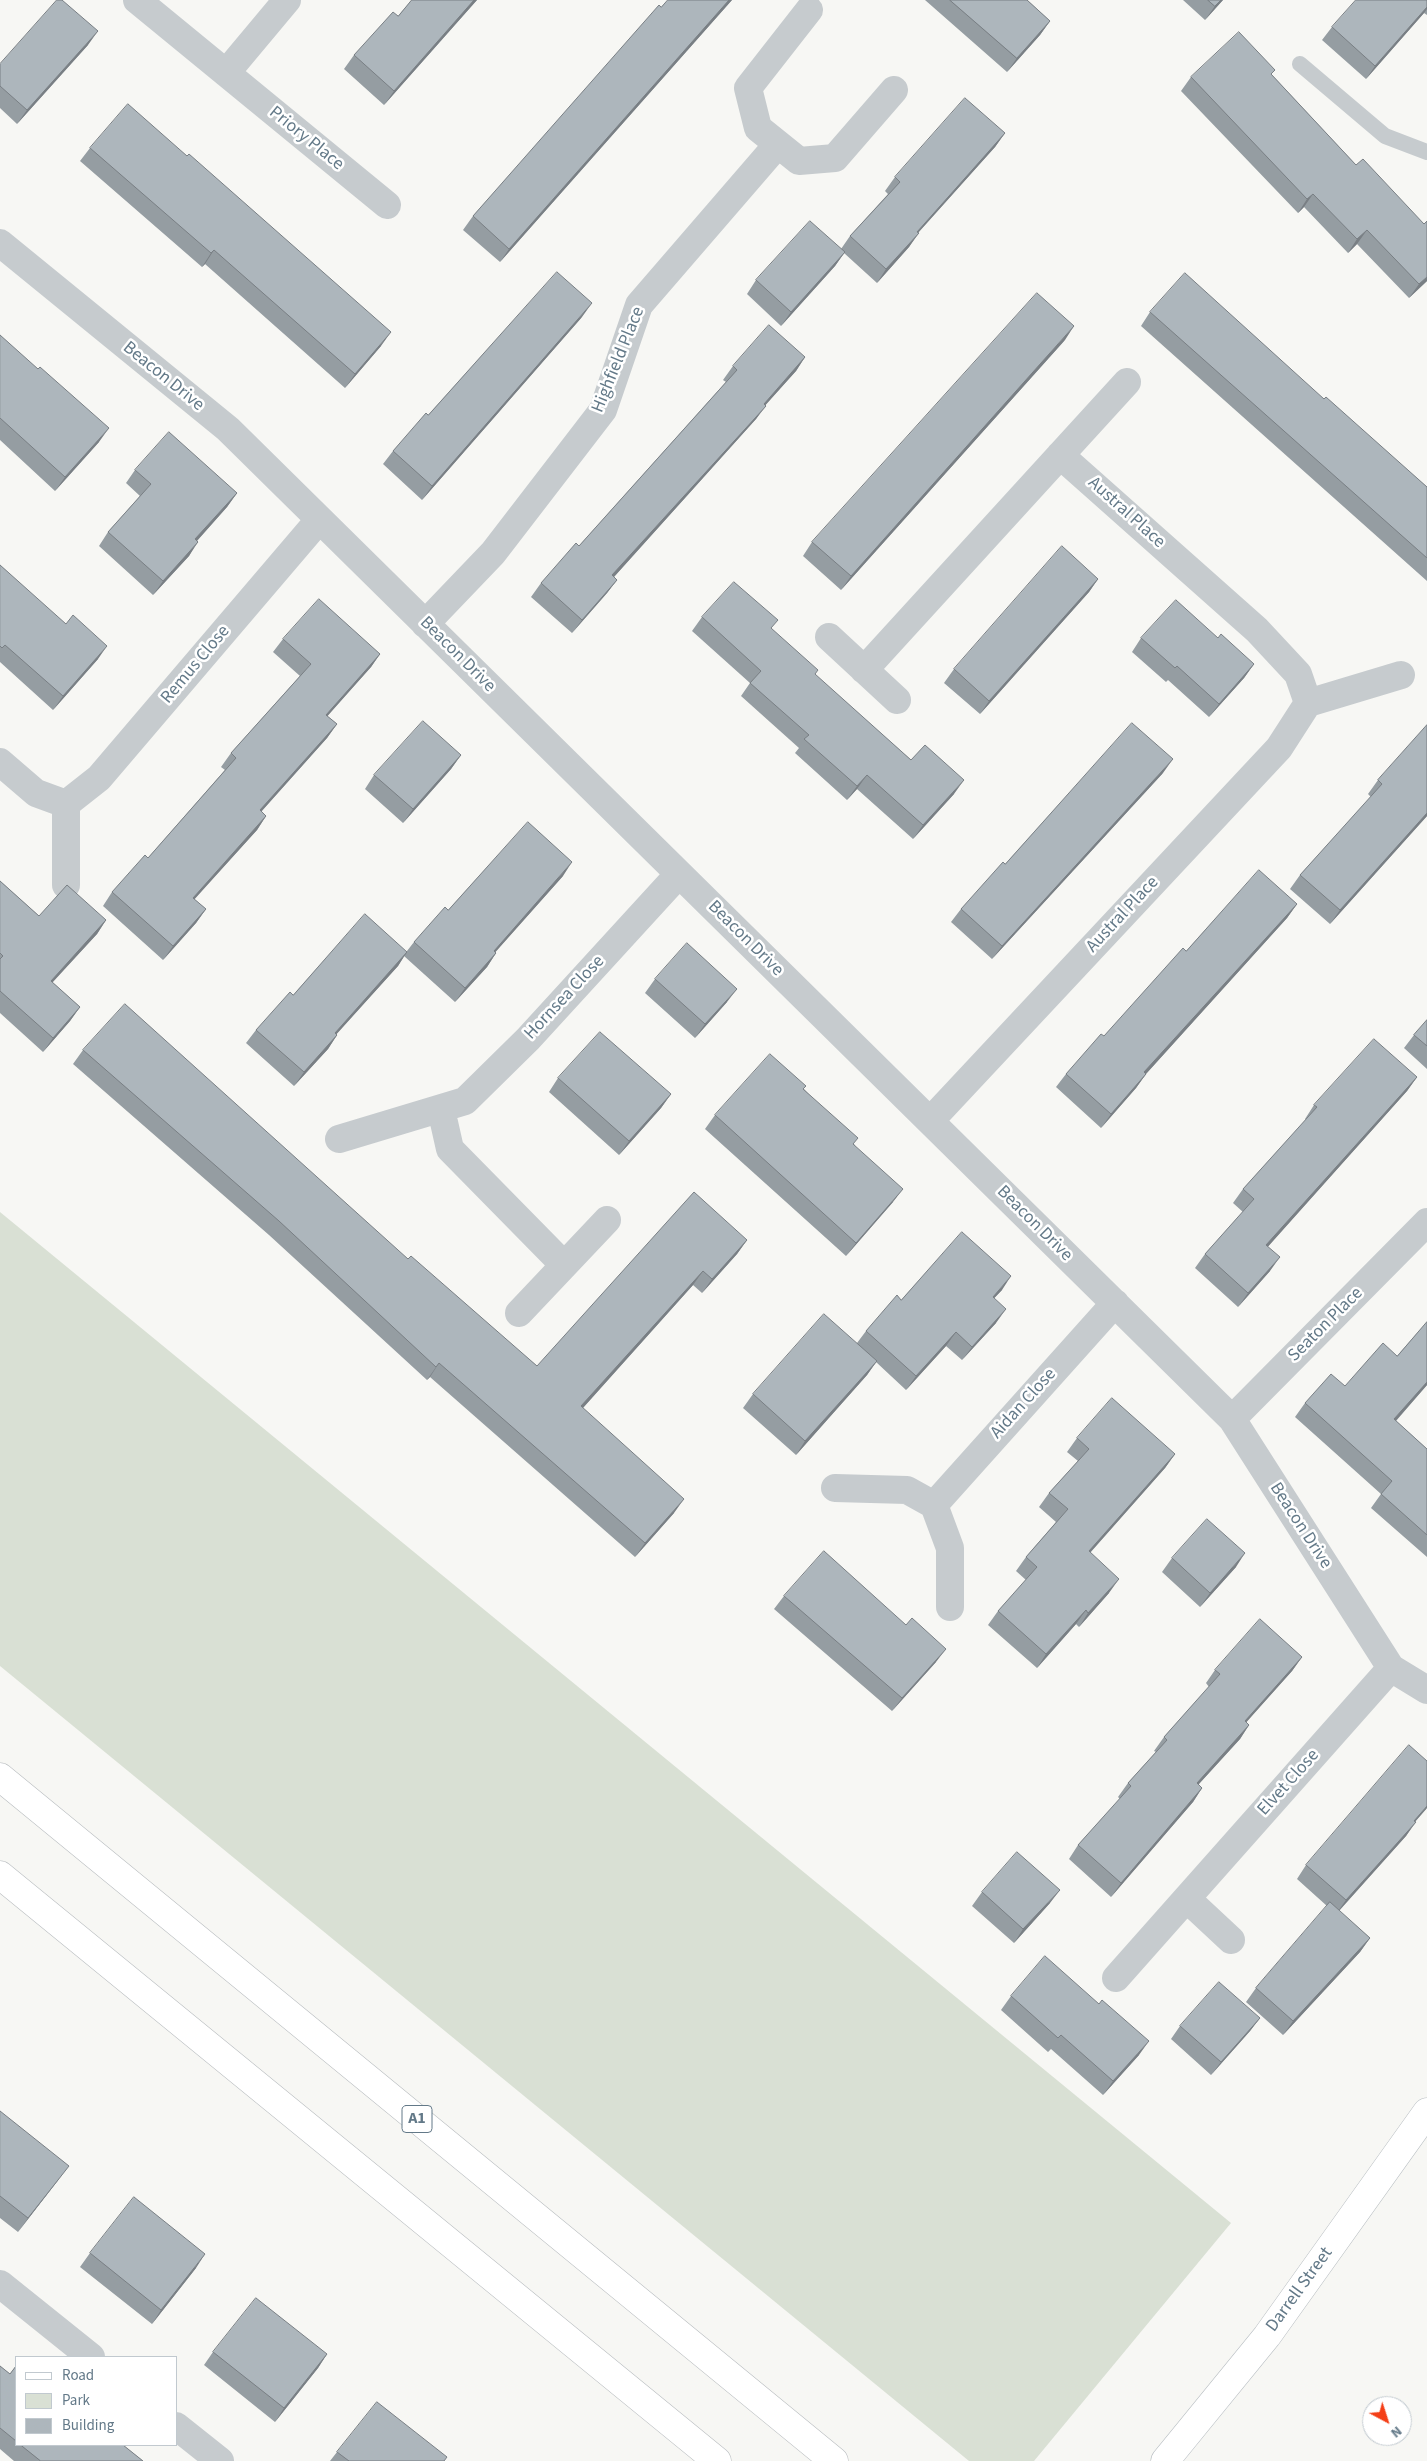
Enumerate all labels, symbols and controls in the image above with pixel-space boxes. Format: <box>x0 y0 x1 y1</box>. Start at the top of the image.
street label: Priory Place <box>264 102 348 176</box>
street label: Highfield Place <box>588 304 650 416</box>
street label: Beacon Drive <box>118 338 208 416</box>
street label: Austral Place <box>1083 473 1169 553</box>
street label: Beacon Drive <box>415 613 499 697</box>
street label: Remus Close <box>157 621 235 709</box>
street label: Austral Place <box>1082 872 1164 958</box>
street label: Beacon Drive <box>703 897 787 981</box>
street label: Hornsea Close <box>520 951 610 1045</box>
street label: Beacon Drive <box>992 1182 1076 1266</box>
street label: Seaton Place <box>1284 1283 1368 1367</box>
street label: Aidan Close <box>987 1364 1061 1444</box>
street label: Beacon Drive <box>1264 1479 1336 1573</box>
street label: Elvet Close <box>1254 1745 1324 1821</box>
road number: A1 <box>402 2106 432 2132</box>
street label: Darrell Street <box>1262 2244 1338 2336</box>
legend <box>15 2356 178 2446</box>
text: Road <box>62 2365 94 2386</box>
text: Park <box>62 2390 90 2411</box>
north arrow <box>1362 2396 1412 2446</box>
text: Building <box>62 2415 114 2436</box>
text: N <box>1386 2421 1406 2442</box>

